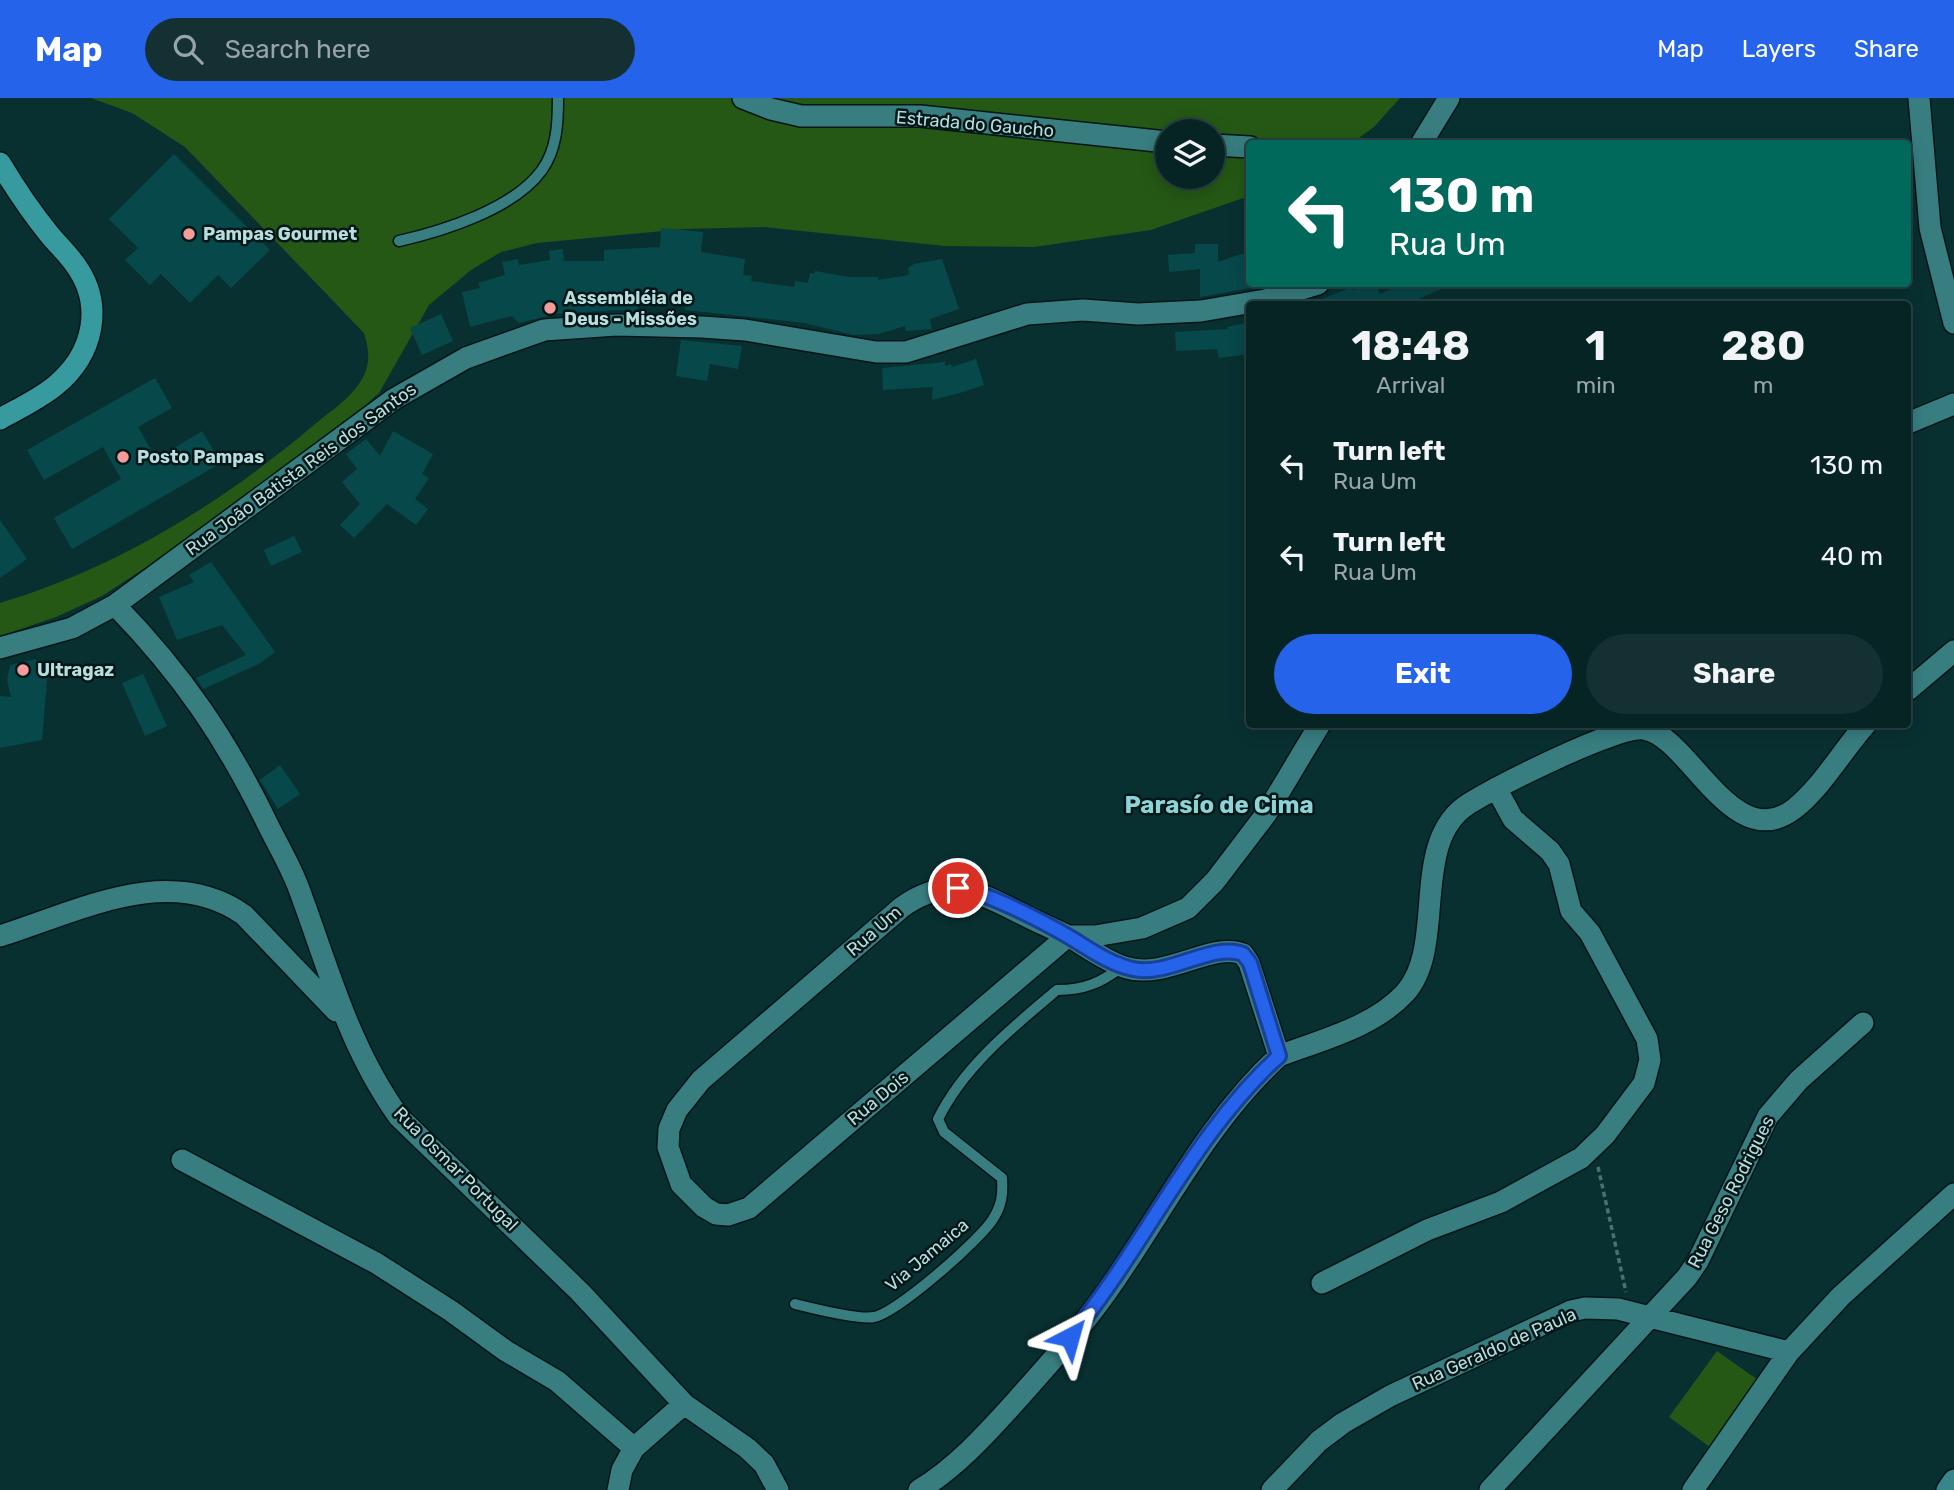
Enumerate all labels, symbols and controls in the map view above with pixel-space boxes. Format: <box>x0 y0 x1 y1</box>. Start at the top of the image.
search box <box>145 18 635 81</box>
text: Map <box>35 30 103 69</box>
icon: search <box>169 30 207 68</box>
text: Search here <box>225 34 370 65</box>
text: Map <box>1657 35 1704 63</box>
text: Layers <box>1742 35 1816 63</box>
text: Share <box>1854 35 1919 63</box>
street label: Estrada do Gaucho <box>895 106 1055 142</box>
map controls <box>1155 119 1225 189</box>
button: layers <box>1155 119 1225 189</box>
text: 130 m <box>1389 166 1534 224</box>
icon: left <box>1274 168 1365 259</box>
place label: Pampas Gourmet <box>203 223 357 245</box>
text: Rua Um <box>1389 225 1506 263</box>
marker: Pampas Gourmet <box>181 226 197 242</box>
place label: Assembléia de Deus - Missões <box>564 287 697 330</box>
marker: Assembléia de Deus - Missões <box>542 300 558 316</box>
text: 18:48 <box>1352 321 1470 371</box>
text: 1 <box>1585 321 1606 371</box>
text: 280 <box>1721 321 1805 371</box>
text: Arrival <box>1376 371 1445 399</box>
text: min <box>1576 371 1616 399</box>
text: m <box>1753 371 1774 399</box>
street label: Rua João Batista Reis dos Santos <box>181 378 421 560</box>
text: Turn left <box>1333 436 1445 467</box>
place label: Posto Pampas <box>137 446 264 468</box>
icon: left <box>1274 447 1312 485</box>
marker: Posto Pampas <box>115 449 131 465</box>
text: 130 m <box>1810 450 1883 481</box>
text: Rua Um <box>1333 467 1417 495</box>
text: Turn left <box>1333 527 1445 558</box>
icon: left <box>1274 538 1312 576</box>
text: 40 m <box>1821 541 1883 572</box>
text: Rua Um <box>1333 558 1417 586</box>
button: Exit <box>1274 634 1572 714</box>
button: Share <box>1586 634 1883 714</box>
place label: Ultragaz <box>37 659 114 681</box>
marker: Ultragaz <box>15 662 31 678</box>
district label: Parasío de Cima <box>1124 791 1314 819</box>
pin <box>928 858 988 918</box>
icon: arrive <box>939 869 977 907</box>
street label: Rua Um <box>842 901 906 961</box>
street label: Rua Dois <box>843 1066 913 1130</box>
street label: Rua Osmar Portugal <box>389 1102 523 1236</box>
street label: Rua Geso Rodrigues <box>1683 1112 1779 1272</box>
street label: Via Jamaica <box>881 1214 973 1296</box>
position arrow <box>1033 1300 1107 1374</box>
street label: Rua Geraldo de Paula <box>1408 1303 1580 1395</box>

